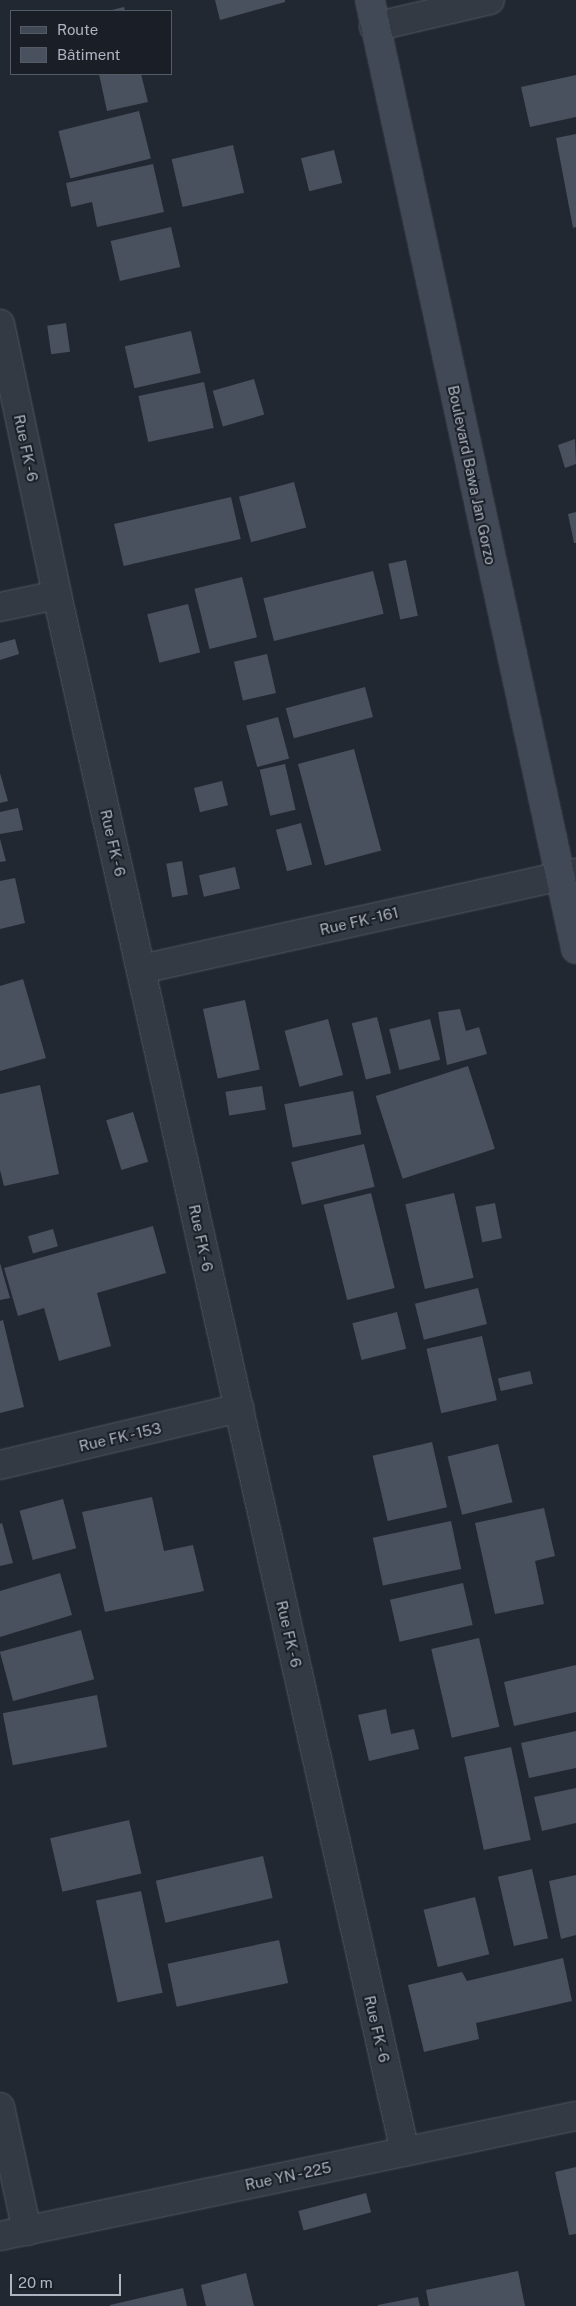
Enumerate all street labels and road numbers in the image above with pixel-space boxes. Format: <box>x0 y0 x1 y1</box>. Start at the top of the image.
street label: Boulevard Bawa Jan Gorzo <box>444 384 500 566</box>
street label: Rue FK - 6 <box>10 411 42 485</box>
street label: Rue FK - 6 <box>96 806 130 880</box>
street label: Rue FK - 161 <box>316 903 402 939</box>
street label: Rue FK - 6 <box>185 1201 217 1275</box>
street label: Rue FK - 153 <box>75 1418 165 1456</box>
street label: Rue FK - 6 <box>272 1597 306 1671</box>
street label: Rue FK - 6 <box>360 1992 394 2066</box>
street label: Rue YN - 225 <box>241 2158 335 2194</box>

